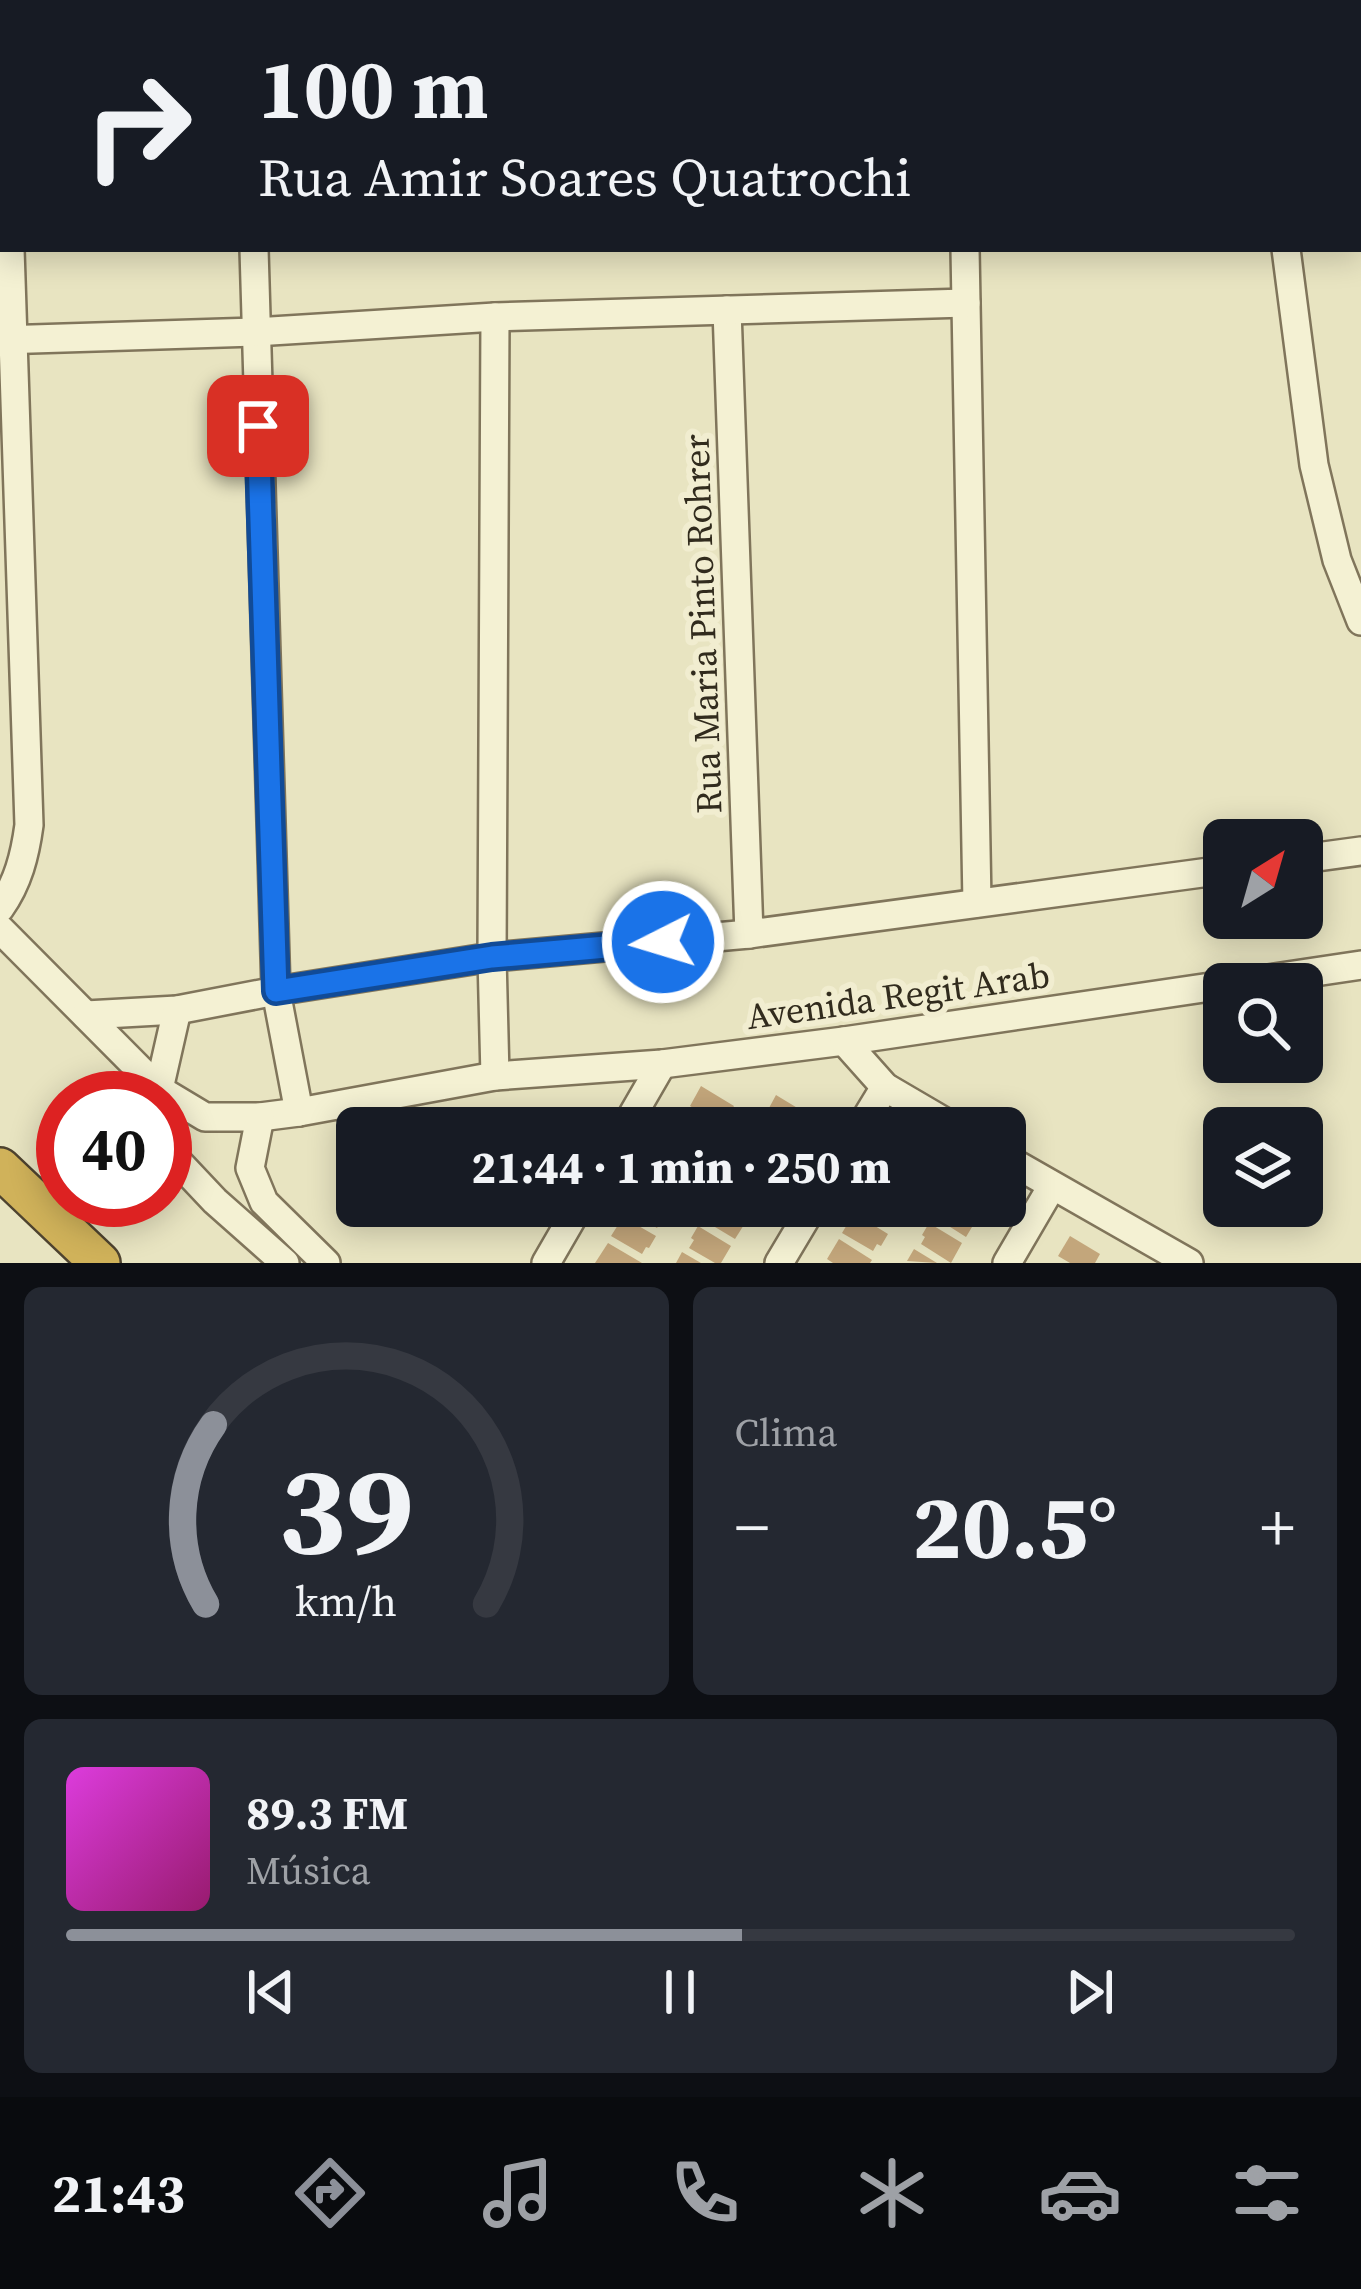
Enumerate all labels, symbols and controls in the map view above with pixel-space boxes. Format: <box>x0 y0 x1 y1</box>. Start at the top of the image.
text: 100 m <box>258 31 489 146</box>
icon: right <box>60 48 216 204</box>
text: Rua Amir Soares Quatrochi <box>258 140 911 214</box>
pin <box>207 375 309 477</box>
icon: arrive <box>225 393 291 459</box>
street label: Rua Maria Pinto Rohrer <box>671 433 734 815</box>
north arrow <box>1203 819 1323 939</box>
map controls <box>1203 819 1323 1227</box>
position arrow <box>600 879 726 1005</box>
street label: Avenida Regit Arab <box>743 950 1053 1041</box>
button: search <box>1203 963 1323 1083</box>
speed limit sign: 40 <box>36 1071 192 1227</box>
button: layers <box>1203 1107 1323 1227</box>
text: 21:44 · 1 min · 250 m <box>471 1136 891 1198</box>
text: Clima <box>735 1406 837 1459</box>
text: 39 <box>279 1424 414 1595</box>
text: 20.5° <box>912 1465 1117 1588</box>
text: − <box>735 1482 769 1572</box>
text: + <box>1260 1482 1295 1572</box>
text: km/h <box>295 1572 397 1630</box>
text: 89.3 FM <box>246 1782 408 1844</box>
text: Música <box>246 1844 371 1897</box>
icon: previous <box>238 1959 304 2025</box>
icon: pause <box>647 1959 713 2025</box>
icon: next <box>1057 1959 1123 2025</box>
icon: directions <box>288 2151 372 2235</box>
icon: music <box>476 2151 560 2235</box>
icon: phone <box>663 2151 747 2235</box>
icon: climate <box>850 2151 934 2235</box>
icon: car <box>1038 2151 1122 2235</box>
icon: filters <box>1225 2151 1309 2235</box>
text: 21:43 <box>52 2156 185 2230</box>

